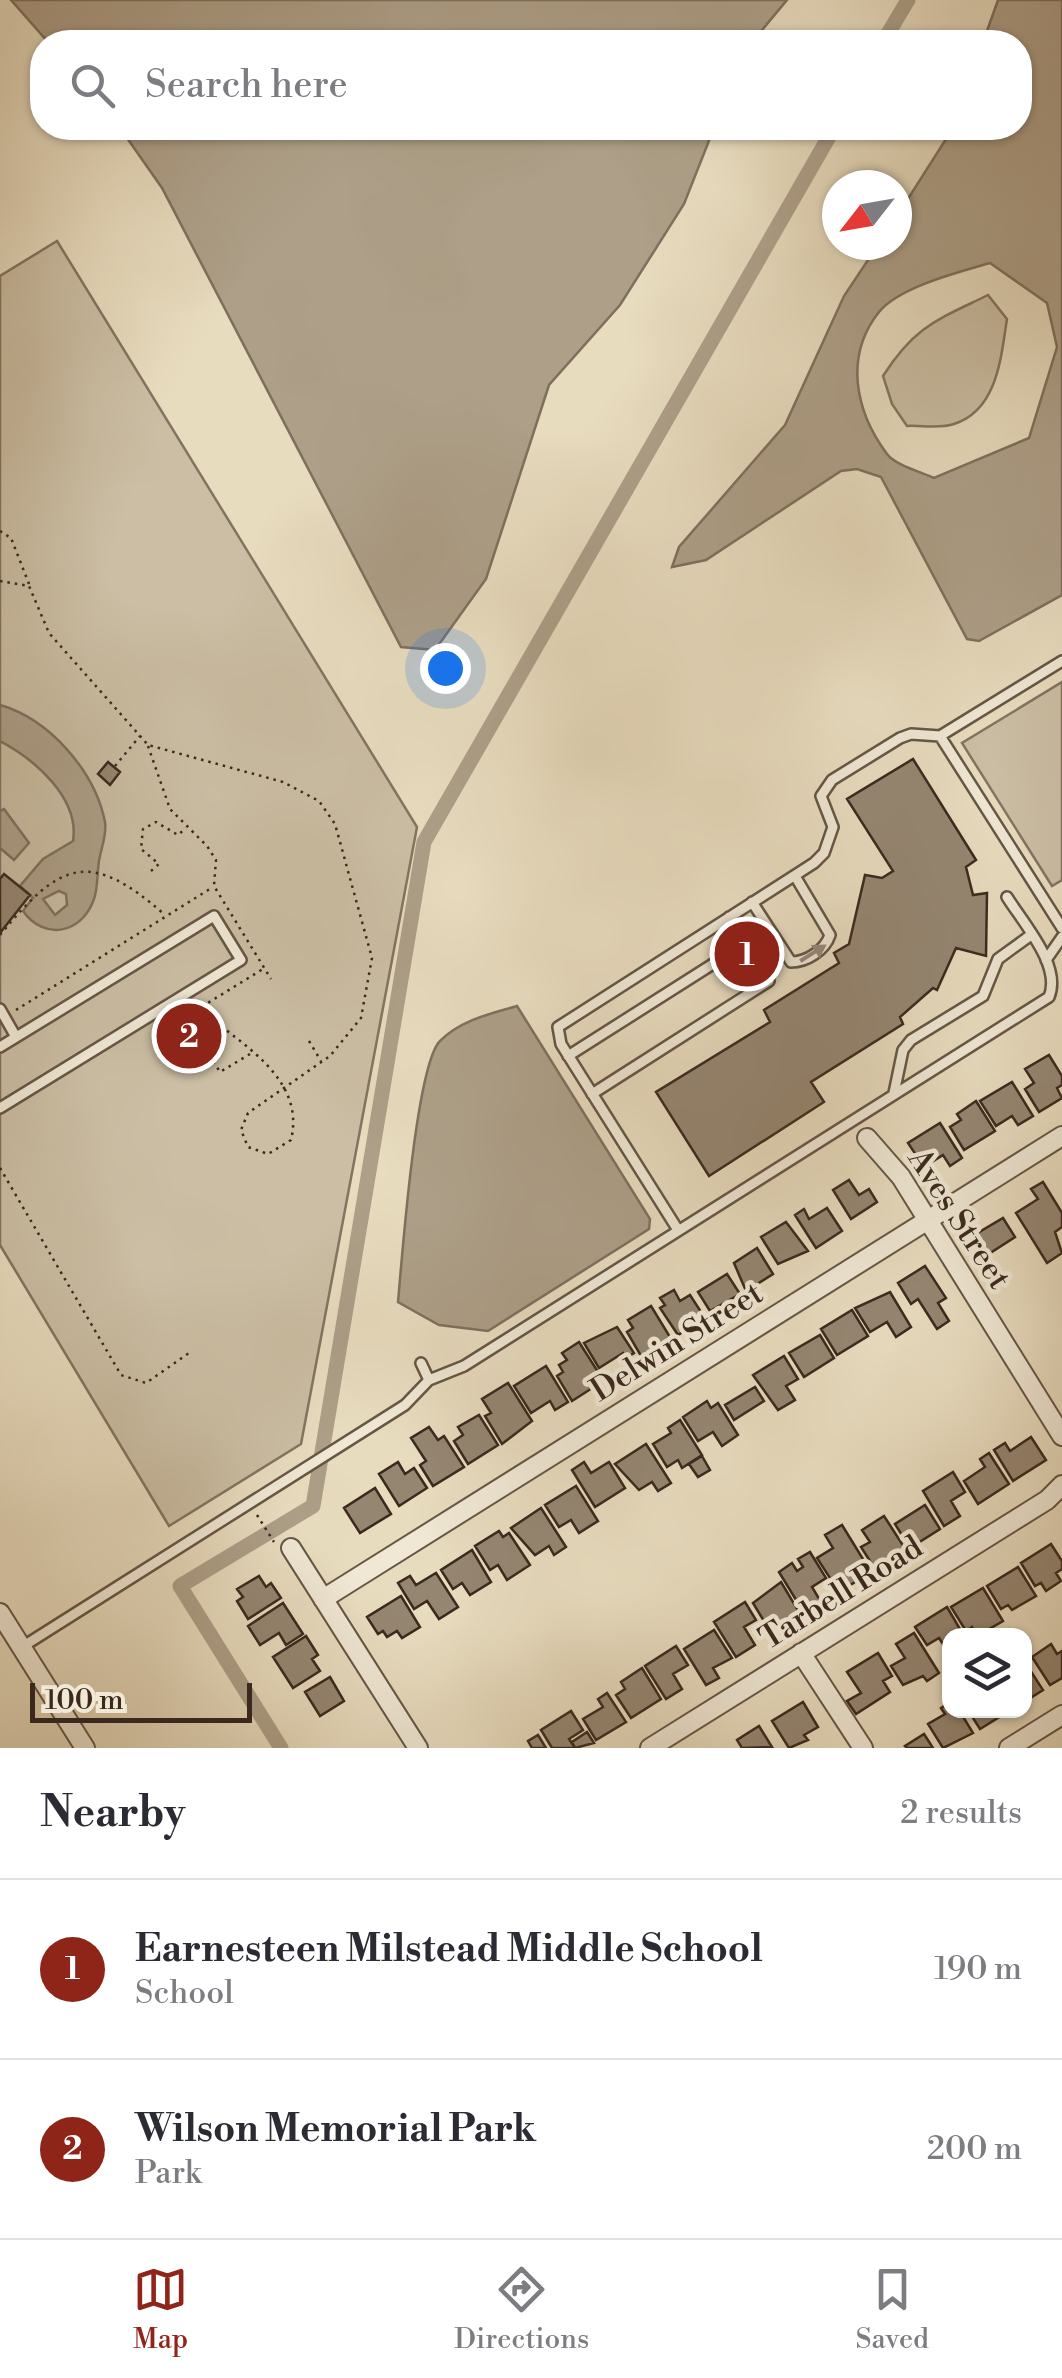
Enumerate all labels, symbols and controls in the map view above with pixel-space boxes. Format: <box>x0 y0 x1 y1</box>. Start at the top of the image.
search box <box>30 30 1032 140</box>
icon: search <box>65 58 120 113</box>
text: Search here <box>145 62 348 109</box>
north arrow <box>822 170 912 260</box>
your location <box>420 643 471 694</box>
pin: 1 <box>714 916 780 992</box>
one-way arrow <box>799 944 826 963</box>
pin: 2 <box>156 998 222 1074</box>
street label: Aves Street <box>898 1140 1019 1297</box>
street label: Delwin Street <box>583 1273 771 1411</box>
street label: Tarbell Road <box>752 1527 930 1659</box>
map controls <box>942 1628 1032 1718</box>
button: layers <box>942 1628 1032 1718</box>
scale bar <box>30 1678 252 1722</box>
text: 100 m <box>45 1683 124 1718</box>
text: Nearby <box>40 1787 185 1840</box>
text: 2 results <box>900 1793 1022 1833</box>
text: Earnesteen Milstead Middle School <box>135 1926 763 1973</box>
text: 1 <box>65 1949 80 1989</box>
text: 190 m <box>934 1949 1022 1989</box>
text: School <box>135 1973 234 2013</box>
text: Wilson Memorial Park <box>135 2106 536 2153</box>
text: 2 <box>62 2129 83 2169</box>
text: 200 m <box>927 2129 1022 2169</box>
text: Park <box>135 2153 202 2193</box>
tab: Map <box>133 2262 188 2357</box>
tab: Directions <box>454 2262 589 2357</box>
tab: Saved <box>855 2262 929 2357</box>

